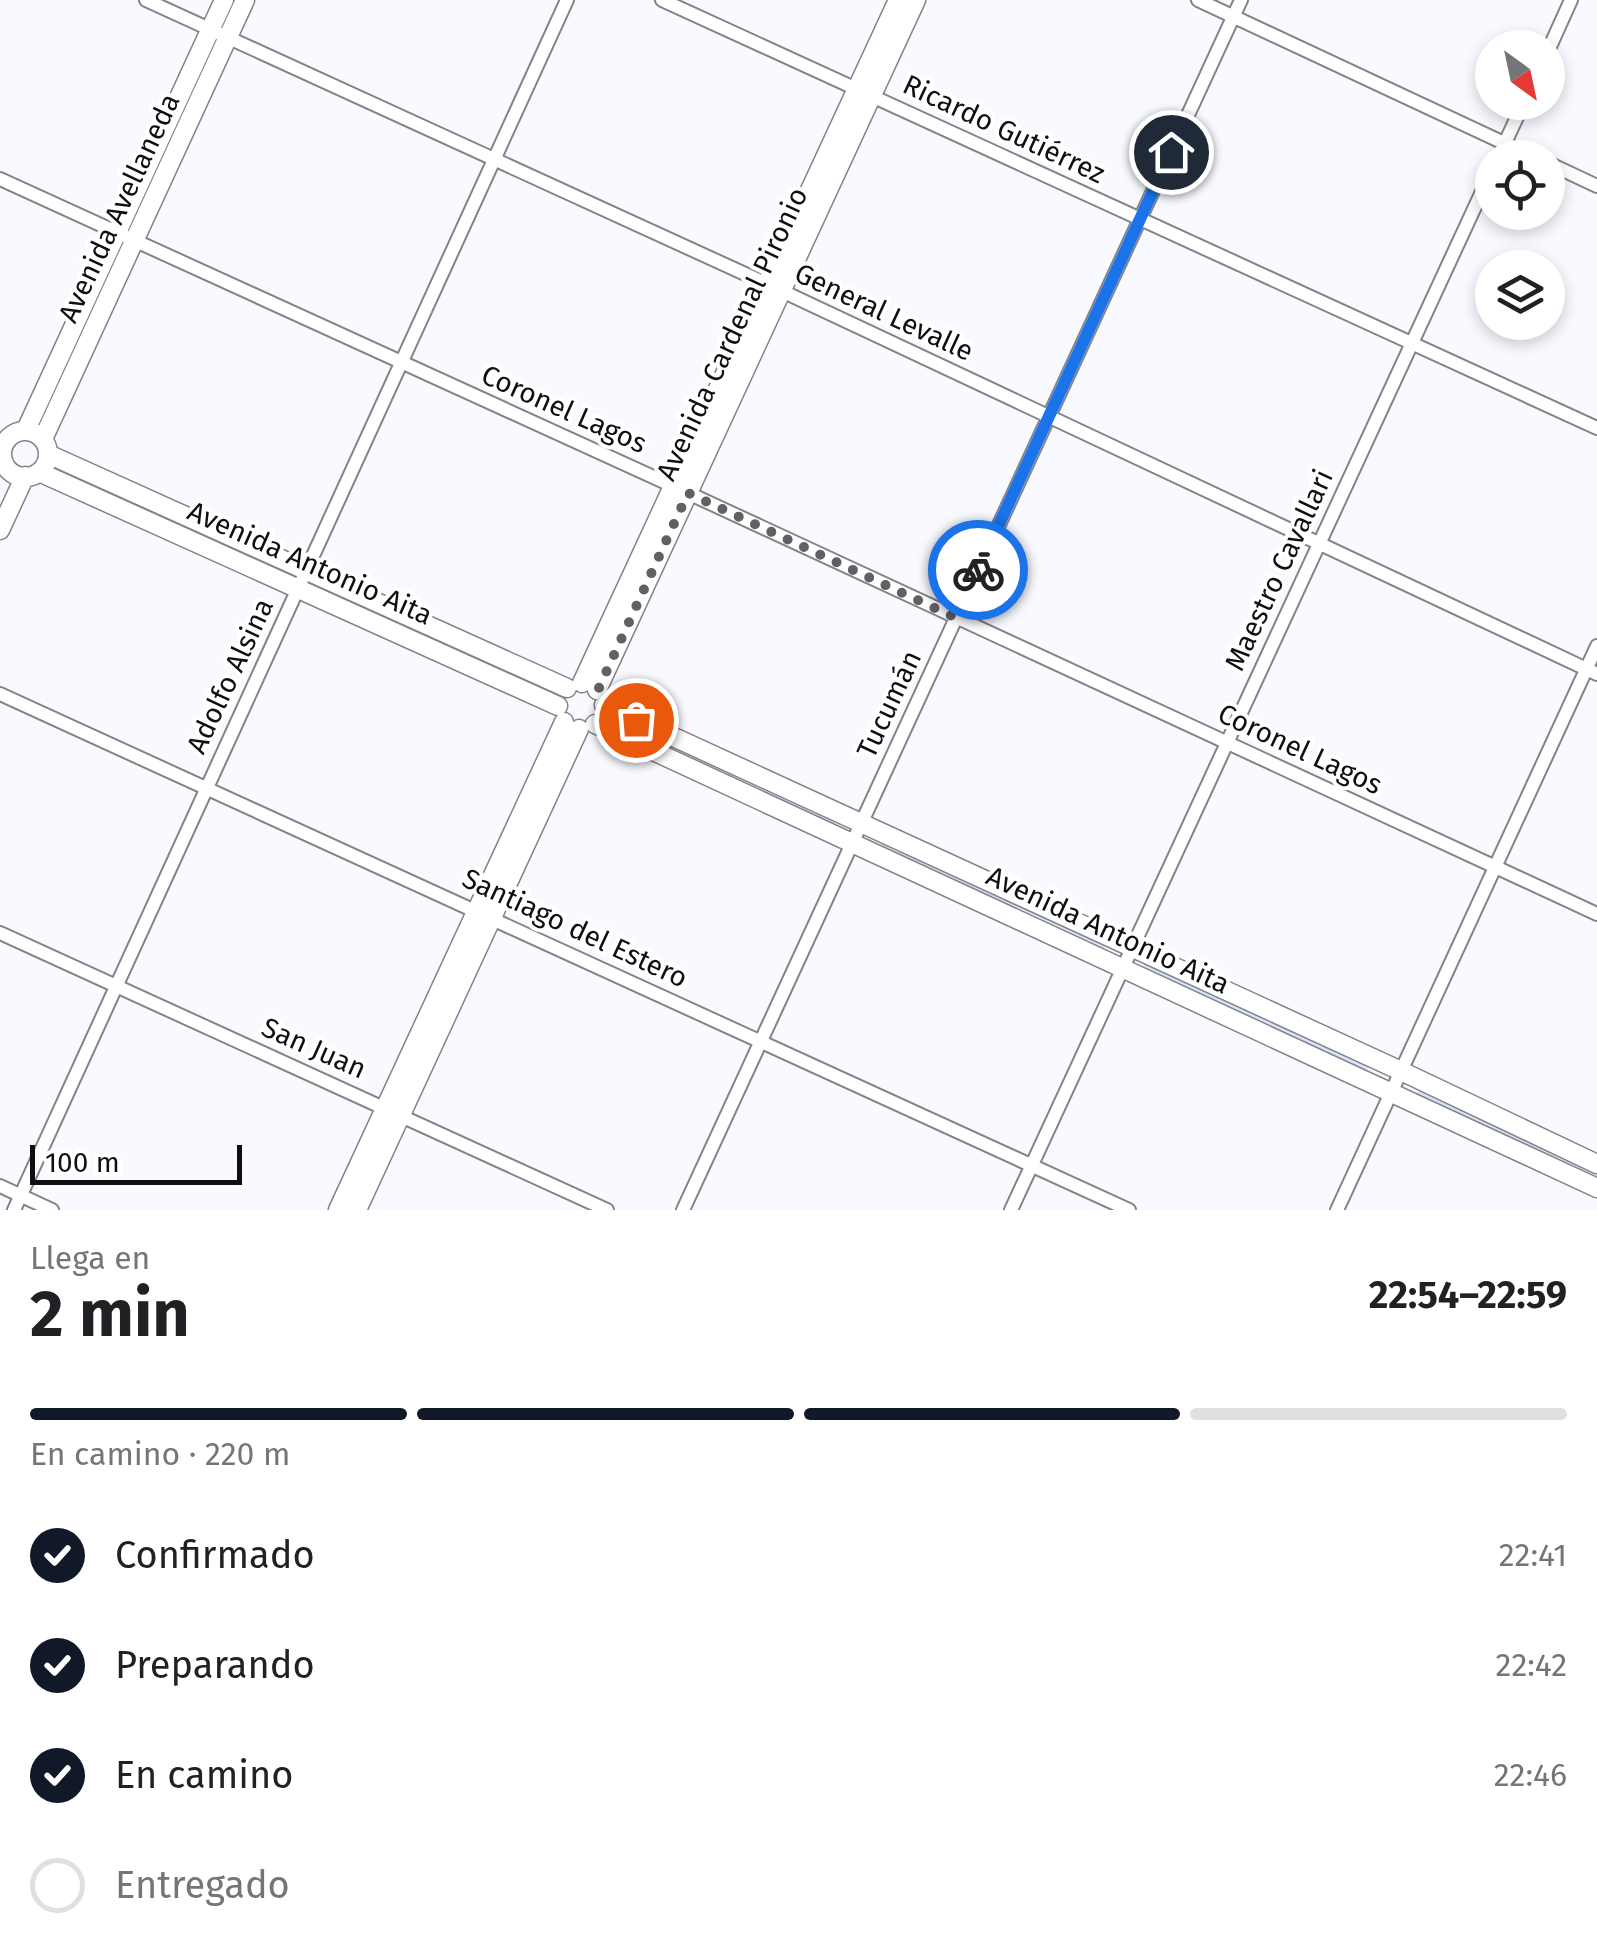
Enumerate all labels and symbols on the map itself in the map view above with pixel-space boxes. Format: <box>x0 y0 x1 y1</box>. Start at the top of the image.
north arrow <box>1475 30 1565 120</box>
street label: Ricardo Gutiérrez <box>898 68 1110 190</box>
street label: Avenida Avellaneda <box>51 88 187 328</box>
pin <box>1129 110 1214 195</box>
street label: Avenida Cardenal Pironio <box>650 182 814 486</box>
street label: General Levalle <box>789 256 979 368</box>
street label: Coronel Lagos <box>476 358 652 460</box>
street label: Maestro Cavallari <box>1218 464 1340 676</box>
street label: Avenida Antonio Aita <box>183 494 437 632</box>
courier <box>928 520 1028 620</box>
street label: Adolfo Alsina <box>180 593 280 759</box>
street label: Tucumán <box>850 645 928 763</box>
pin <box>594 678 679 763</box>
street label: Coronel Lagos <box>1213 697 1387 801</box>
street label: Avenida Antonio Aita <box>981 859 1235 1001</box>
street label: Santiago del Estero <box>457 861 693 995</box>
street label: San Juan <box>257 1010 371 1086</box>
scale bar <box>30 1140 242 1184</box>

